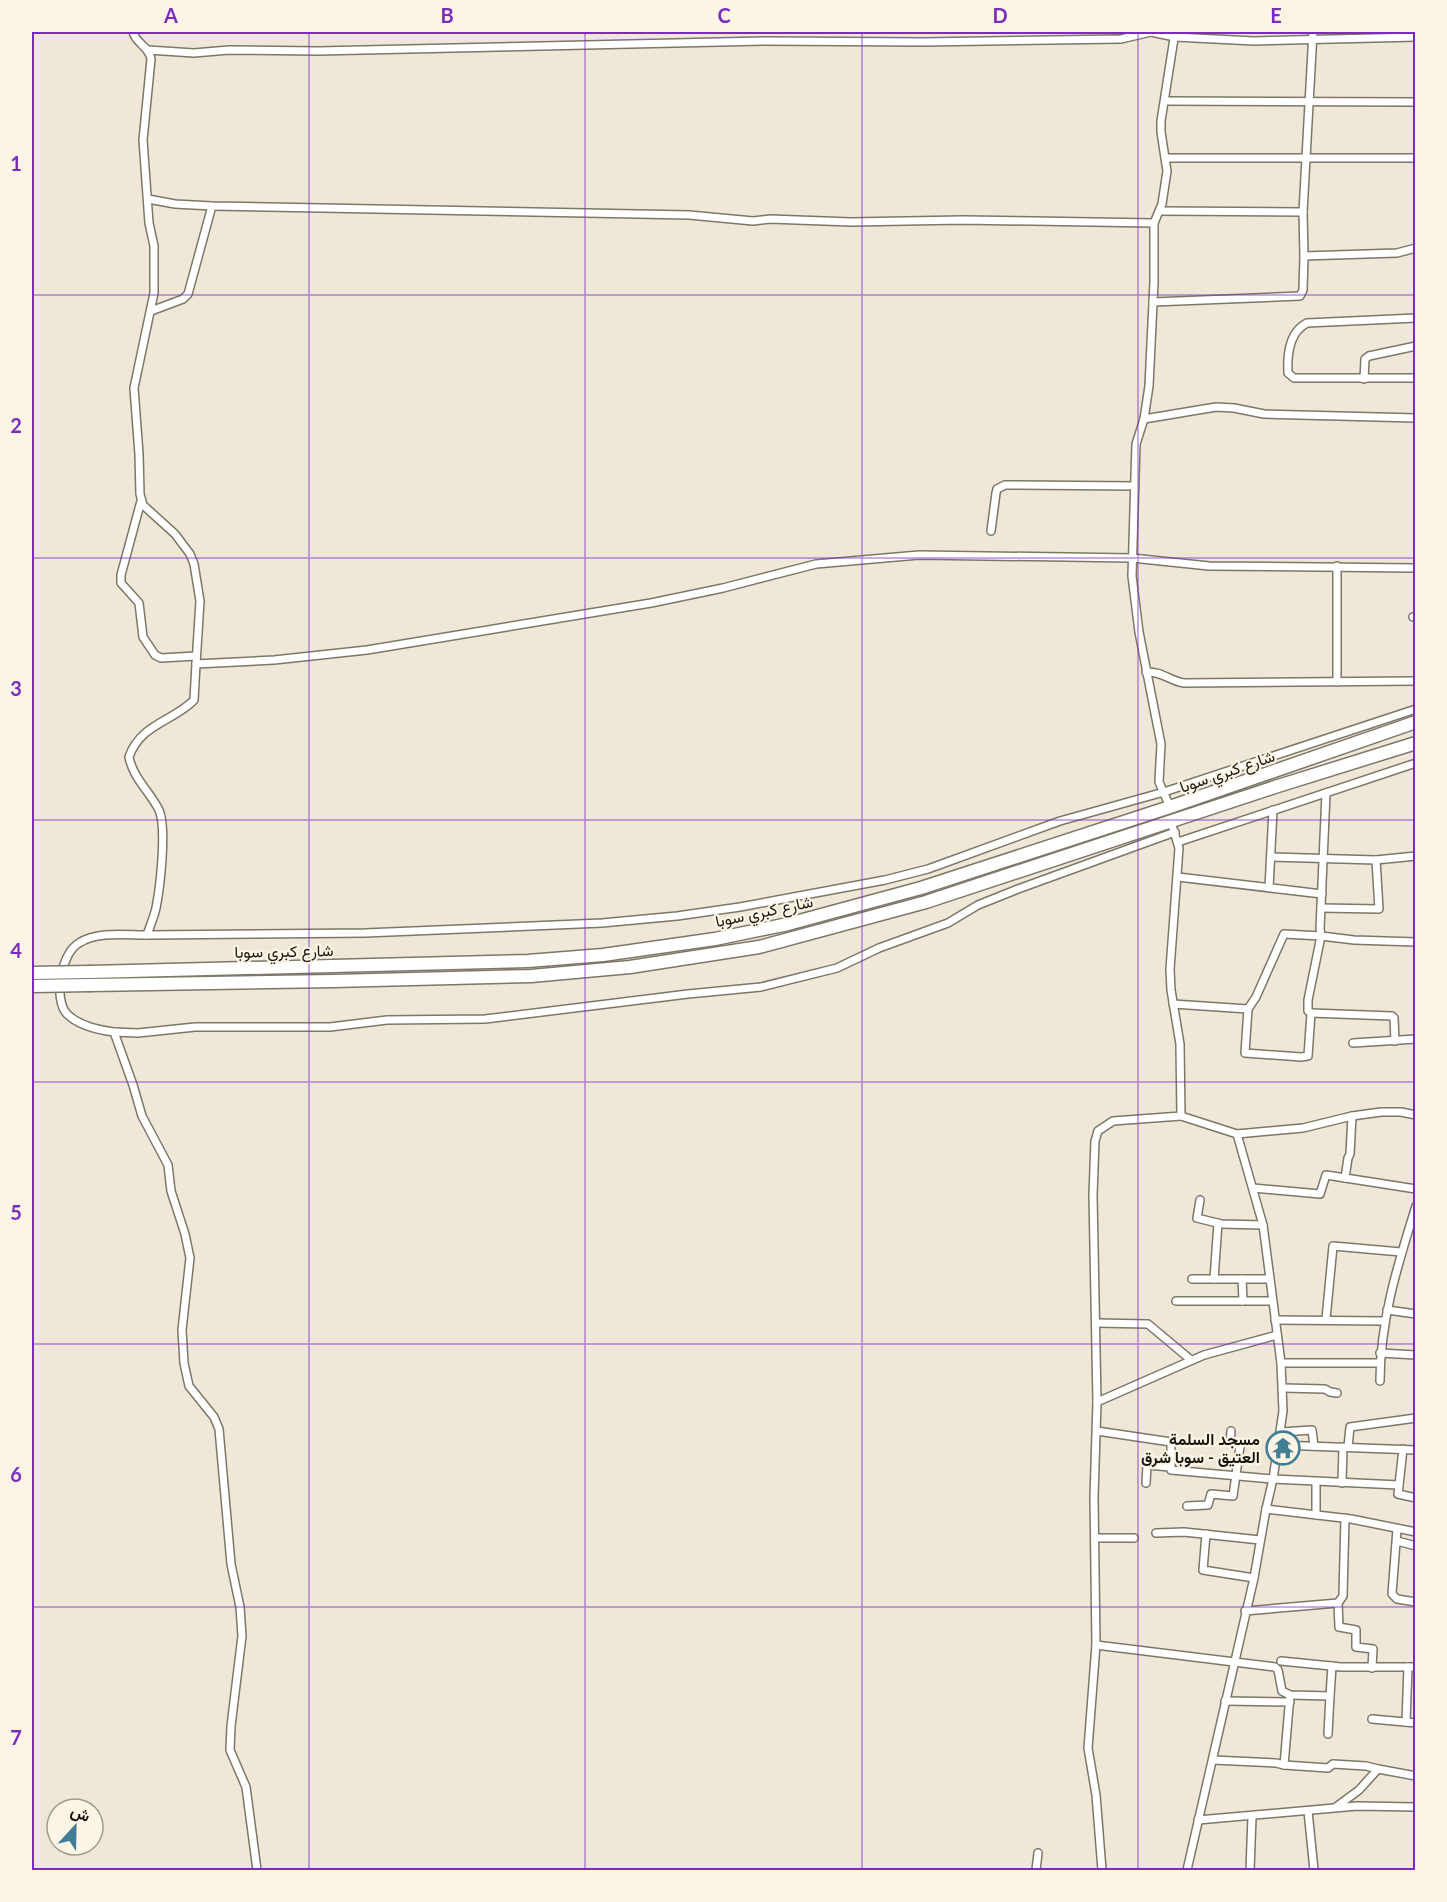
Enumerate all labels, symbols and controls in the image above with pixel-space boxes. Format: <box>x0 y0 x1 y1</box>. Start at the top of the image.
text: A <box>163 3 178 27</box>
text: B <box>440 3 454 27</box>
text: C <box>717 3 731 27</box>
text: D <box>992 3 1008 27</box>
text: E <box>1270 3 1282 27</box>
text: 1 <box>10 151 22 175</box>
text: 2 <box>10 413 22 437</box>
text: 3 <box>10 676 22 700</box>
street label: شارع كبري سوبا <box>1177 745 1278 800</box>
street label: شارع كبري سوبا <box>713 891 815 935</box>
text: 4 <box>10 938 22 962</box>
street label: شارع كبري سوبا <box>234 940 334 966</box>
text: 5 <box>10 1200 22 1224</box>
place label: مسجد السلمة العتيق - سوبا شرق <box>1141 1429 1260 1468</box>
temple icon: مسجد السلمة العتيق - سوبا شرق <box>1265 1430 1301 1466</box>
text: 6 <box>10 1462 22 1486</box>
text: 7 <box>10 1725 22 1749</box>
north arrow <box>45 1797 105 1857</box>
text: ش <box>68 1800 93 1826</box>

